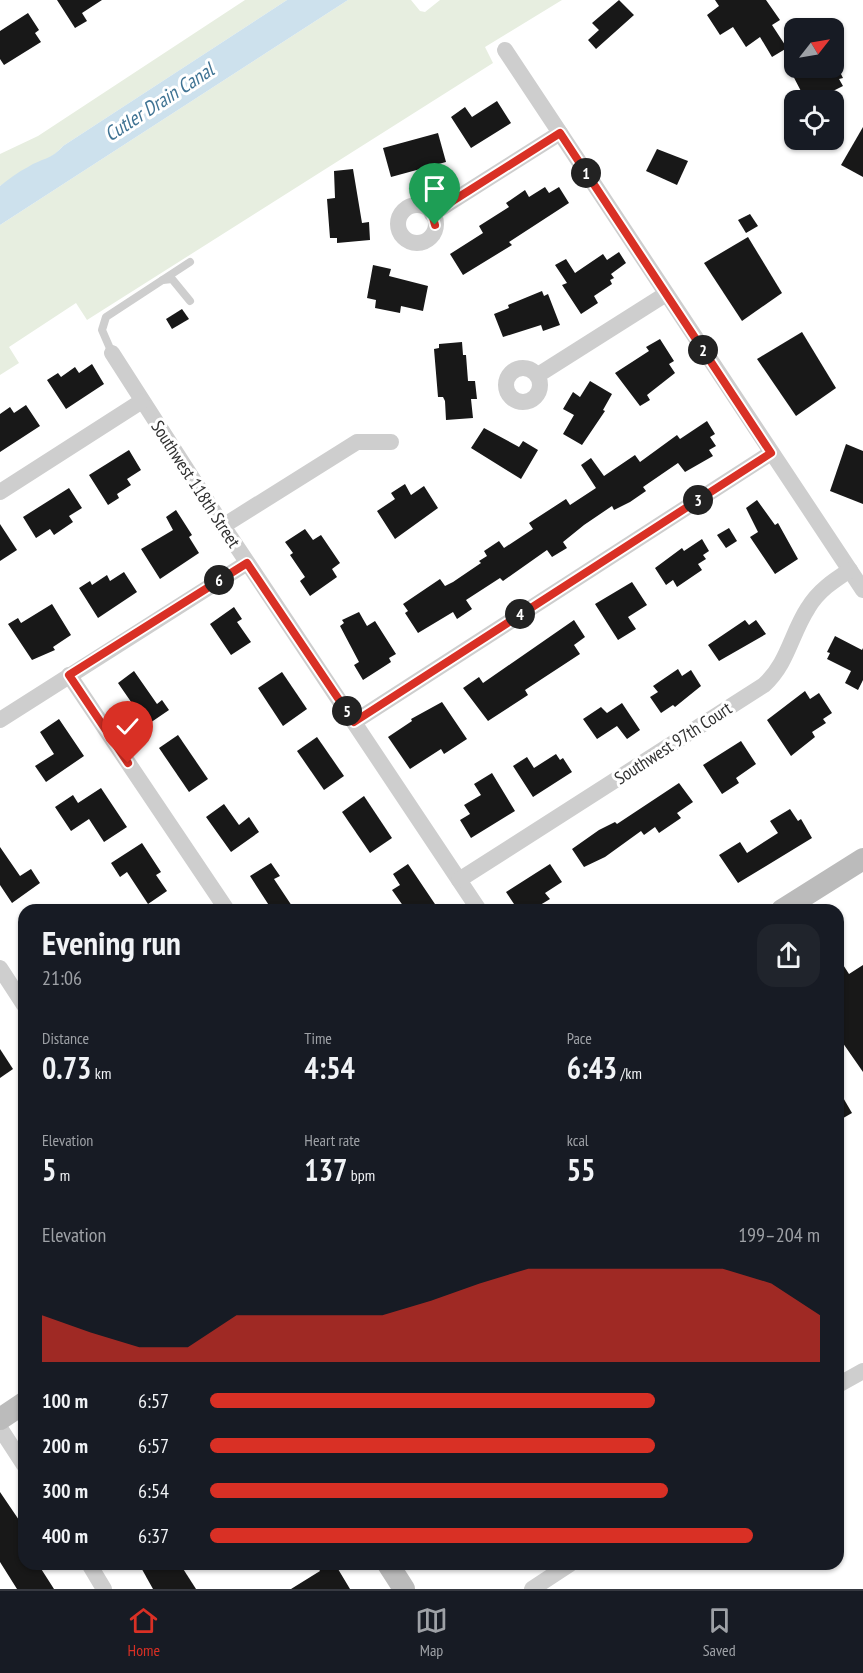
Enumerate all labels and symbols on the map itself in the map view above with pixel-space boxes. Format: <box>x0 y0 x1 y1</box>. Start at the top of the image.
north arrow <box>784 18 844 78</box>
water label: Cutler Drain Canal <box>99 56 221 147</box>
pin: 1 <box>571 158 601 188</box>
pin <box>409 163 460 225</box>
pin: 2 <box>688 335 718 365</box>
street label: Southwest 118th Street <box>146 416 246 552</box>
pin: 3 <box>683 485 713 515</box>
pin: 6 <box>204 565 234 595</box>
pin: 4 <box>505 599 535 629</box>
pin: 5 <box>332 696 362 726</box>
street label: Southwest 97th Court <box>610 696 736 789</box>
pin <box>102 701 153 763</box>

